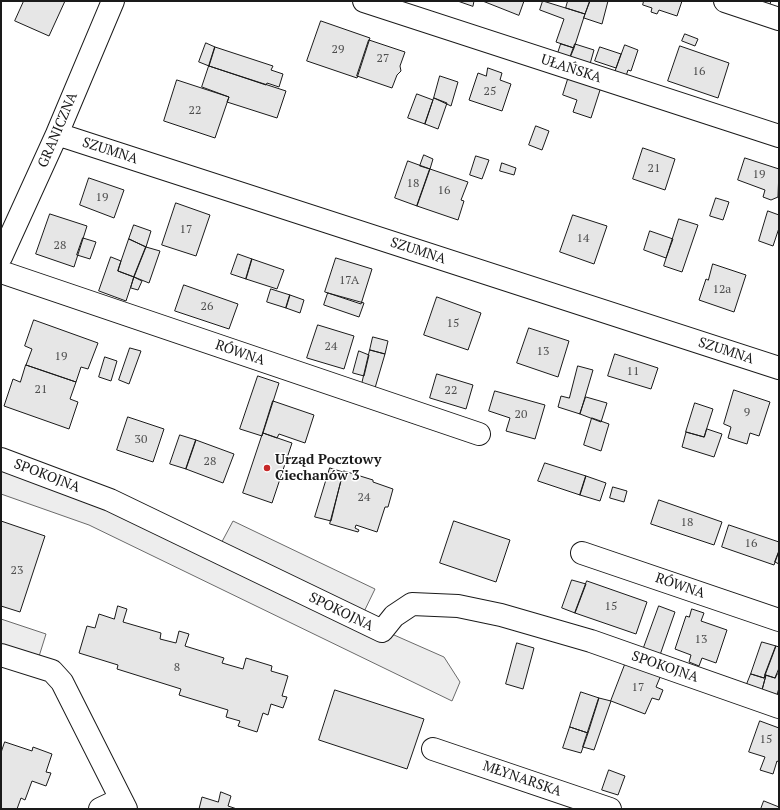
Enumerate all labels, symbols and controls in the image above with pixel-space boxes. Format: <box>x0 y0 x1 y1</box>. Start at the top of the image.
house number: 29 <box>332 43 344 57</box>
street label: UŁAŃSKA <box>539 51 603 87</box>
house number: 27 <box>377 52 389 66</box>
house number: 16 <box>693 65 705 79</box>
house number: 25 <box>484 85 496 99</box>
street label: GRANICZNA <box>35 90 81 170</box>
house number: 22 <box>189 104 201 118</box>
street label: SZUMNA <box>80 134 140 168</box>
house number: 21 <box>648 162 660 176</box>
house number: 19 <box>753 168 765 182</box>
house number: 18 <box>407 177 419 191</box>
house number: 16 <box>438 184 450 198</box>
house number: 19 <box>96 191 108 205</box>
house number: 17 <box>180 223 192 237</box>
house number: 14 <box>577 232 589 246</box>
street label: SZUMNA <box>388 234 448 268</box>
house number: 28 <box>54 239 66 253</box>
house number: 17A <box>339 274 359 288</box>
house number: 12a <box>713 283 731 297</box>
house number: 26 <box>201 300 213 314</box>
house number: 15 <box>447 317 459 331</box>
street label: SZUMNA <box>696 334 756 368</box>
street label: RÓWNA <box>213 337 267 369</box>
house number: 24 <box>325 340 337 354</box>
house number: 13 <box>537 345 549 359</box>
house number: 19 <box>55 350 67 364</box>
house number: 11 <box>627 365 639 379</box>
house number: 21 <box>35 383 47 397</box>
house number: 22 <box>445 384 457 398</box>
house number: 9 <box>744 406 750 420</box>
house number: 20 <box>515 408 527 422</box>
house number: 30 <box>135 433 147 447</box>
place label: Urząd Pocztowy Ciechanów 3 <box>275 452 381 484</box>
house number: 28 <box>204 455 216 469</box>
street label: SPOKOJNA <box>12 456 82 496</box>
marker: Urząd Pocztowy Ciechanów 3 <box>262 463 272 473</box>
house number: 24 <box>358 491 370 505</box>
house number: 18 <box>681 516 693 530</box>
house number: 16 <box>745 537 757 551</box>
house number: 23 <box>11 564 23 578</box>
street label: RÓWNA <box>653 570 707 602</box>
street label: SPOKOJNA <box>306 589 376 635</box>
house number: 15 <box>605 600 617 614</box>
house number: 13 <box>695 633 707 647</box>
street label: SPOKOJNA <box>629 648 701 686</box>
house number: 8 <box>174 661 180 675</box>
house number: 17 <box>632 681 644 695</box>
house number: 15 <box>760 733 772 747</box>
street label: MŁYNARSKA <box>480 758 564 800</box>

